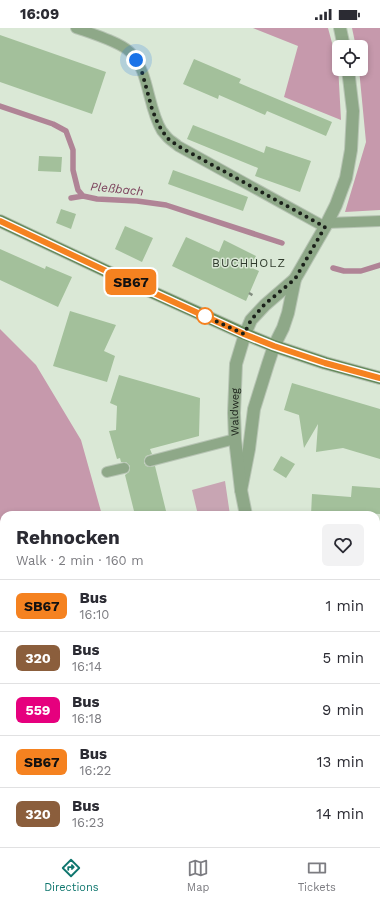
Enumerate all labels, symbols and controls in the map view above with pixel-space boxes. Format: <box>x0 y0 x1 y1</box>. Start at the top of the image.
text: 16:09 <box>20 5 59 23</box>
map controls <box>332 40 368 76</box>
button: locate <box>332 40 368 76</box>
your location <box>126 50 146 70</box>
water label: Pleßbach <box>90 179 144 199</box>
district label: BUCHHOLZ <box>212 256 286 270</box>
line badge: SB67 <box>103 269 159 295</box>
text: SB67 <box>113 274 149 290</box>
unlabelled marker <box>196 307 214 325</box>
street label: Waldweg <box>228 388 242 436</box>
button: heart <box>322 524 364 566</box>
text: Rehnocken <box>16 526 120 549</box>
text: Walk · 2 min · 160 m <box>16 553 144 568</box>
text: Bus <box>79 589 107 607</box>
text: 1 min <box>325 597 364 615</box>
text: SB67 <box>24 598 59 614</box>
text: 16:10 <box>79 607 109 622</box>
text: Bus <box>72 641 100 659</box>
text: 5 min <box>323 649 364 667</box>
text: 320 <box>25 650 51 666</box>
text: 16:14 <box>72 659 102 674</box>
text: Bus <box>72 693 100 711</box>
text: 9 min <box>322 701 364 719</box>
text: 559 <box>26 702 50 718</box>
text: 16:18 <box>72 711 102 726</box>
text: Bus <box>79 745 107 763</box>
text: 13 min <box>317 753 364 771</box>
text: SB67 <box>24 754 59 770</box>
text: 16:22 <box>79 763 111 778</box>
text: Bus <box>72 797 100 815</box>
text: 14 min <box>316 805 364 823</box>
text: 320 <box>25 806 51 822</box>
text: 16:23 <box>72 815 104 830</box>
tab: Directions <box>44 857 99 894</box>
tab: Map <box>187 857 209 894</box>
tab: Tickets <box>298 857 336 894</box>

